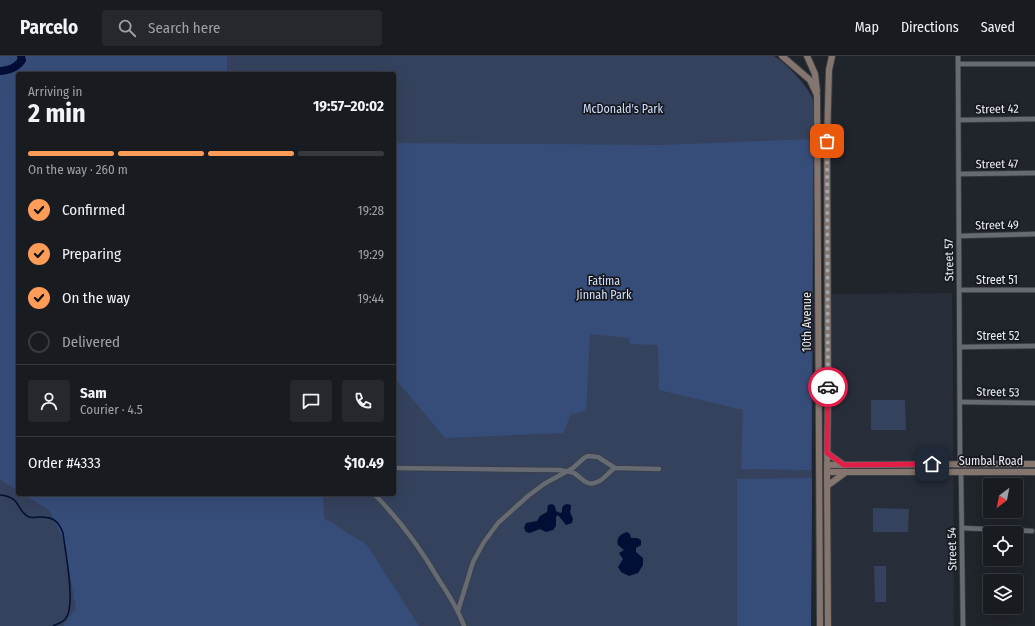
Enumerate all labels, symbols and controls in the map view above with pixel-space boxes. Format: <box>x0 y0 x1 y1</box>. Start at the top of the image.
search box <box>102 10 382 46</box>
text: Parcelo <box>20 16 78 39</box>
icon: search <box>116 17 138 39</box>
text: Search here <box>148 19 220 37</box>
text: Map <box>855 19 879 36</box>
text: Directions <box>901 19 959 36</box>
text: Saved <box>981 19 1015 36</box>
text: Arriving in <box>28 84 82 99</box>
text: 19:57–20:02 <box>313 97 384 115</box>
text: 2 min <box>28 98 86 129</box>
park label: McDonald's Park <box>583 102 663 116</box>
street label: Street 42 <box>975 102 1019 116</box>
pin <box>810 124 844 158</box>
icon: bag <box>816 130 838 152</box>
street label: Street 47 <box>975 157 1019 171</box>
text: On the way · 260 m <box>28 162 128 177</box>
icon: check <box>28 199 50 221</box>
text: Confirmed <box>62 201 125 219</box>
text: 19:28 <box>358 203 384 218</box>
street label: Street 49 <box>975 218 1019 232</box>
street label: Street 57 <box>942 239 956 281</box>
icon: check <box>28 243 50 265</box>
text: Preparing <box>62 245 121 263</box>
text: 19:29 <box>358 247 384 262</box>
street label: Street 51 <box>976 273 1018 287</box>
park label: Fatima Jinnah Park <box>576 274 632 302</box>
icon: check <box>28 287 50 309</box>
text: On the way <box>62 289 130 307</box>
text: 19:44 <box>357 291 384 306</box>
street label: 10th Avenue <box>800 292 814 352</box>
street label: Street 52 <box>976 329 1020 343</box>
text: Delivered <box>62 333 120 351</box>
courier <box>808 367 848 407</box>
icon: car <box>817 376 839 398</box>
button: person <box>28 380 70 422</box>
button: chat <box>290 380 332 422</box>
button: phone <box>342 380 384 422</box>
text: Sam <box>80 384 107 402</box>
street label: Street 53 <box>976 385 1020 399</box>
text: Courier · 4.5 <box>80 402 143 417</box>
pin <box>915 447 949 481</box>
icon: home <box>921 453 943 475</box>
text: Order #4333 <box>28 454 101 472</box>
text: $10.49 <box>344 454 384 472</box>
street label: Sumbal Road <box>959 454 1023 468</box>
north arrow <box>983 478 1023 518</box>
map controls <box>983 478 1023 614</box>
button: locate <box>983 526 1023 566</box>
street label: Street 54 <box>945 527 959 571</box>
button: layers <box>983 574 1023 614</box>

